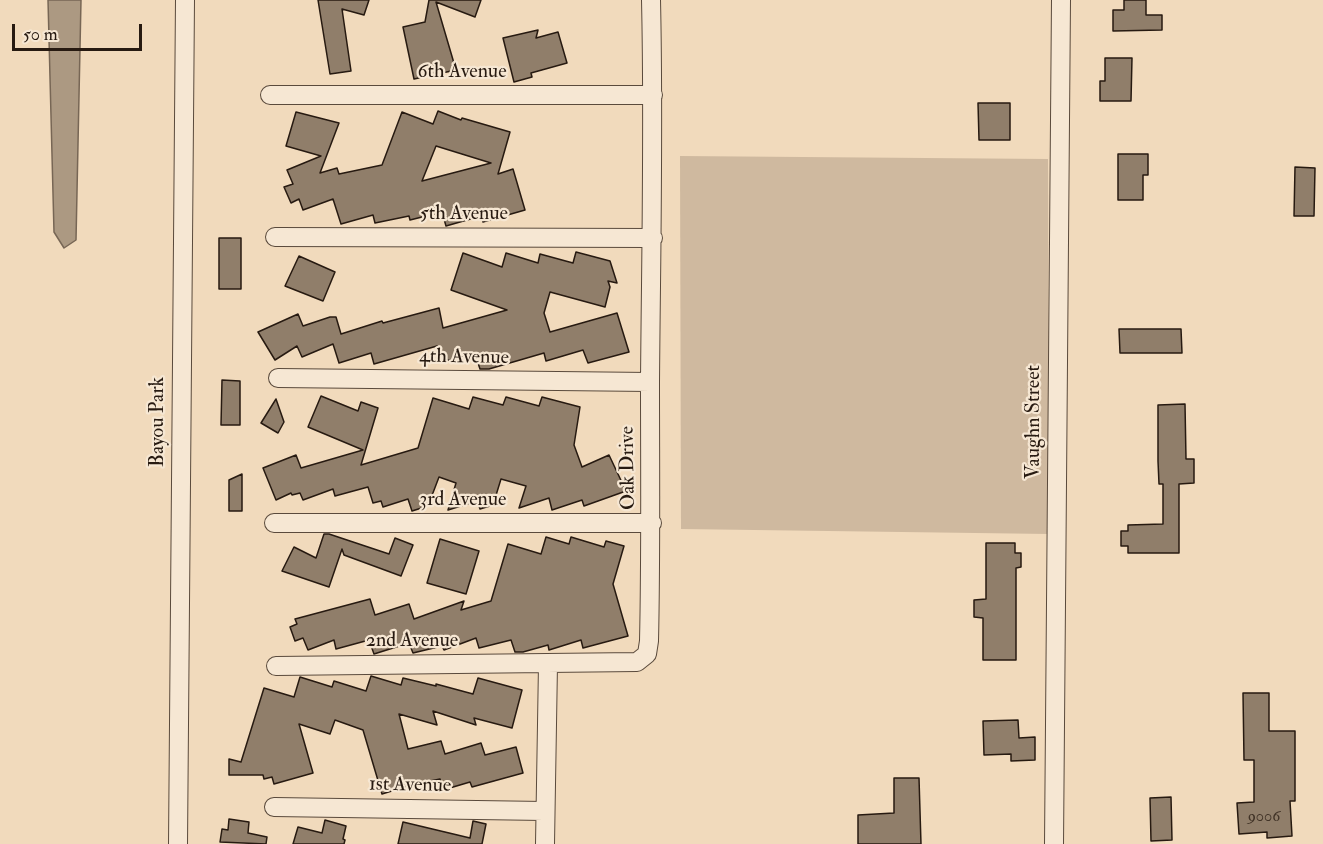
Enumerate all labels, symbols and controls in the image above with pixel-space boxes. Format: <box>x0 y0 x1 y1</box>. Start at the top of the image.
scale bar <box>15 12 146 50</box>
text: 50 m <box>23 23 58 46</box>
street label: 6th Avenue <box>417 61 507 85</box>
street label: 5th Avenue <box>420 203 508 227</box>
street label: 4th Avenue <box>419 345 509 371</box>
street label: Vaughn Street <box>1023 365 1047 479</box>
street label: Bayou Park <box>147 377 171 467</box>
street label: Oak Drive <box>616 426 642 510</box>
street label: 3rd Avenue <box>420 489 506 513</box>
street label: 2nd Avenue <box>366 630 458 654</box>
street label: 1st Avenue <box>369 773 451 799</box>
house number: 9006 <box>1248 808 1280 828</box>

